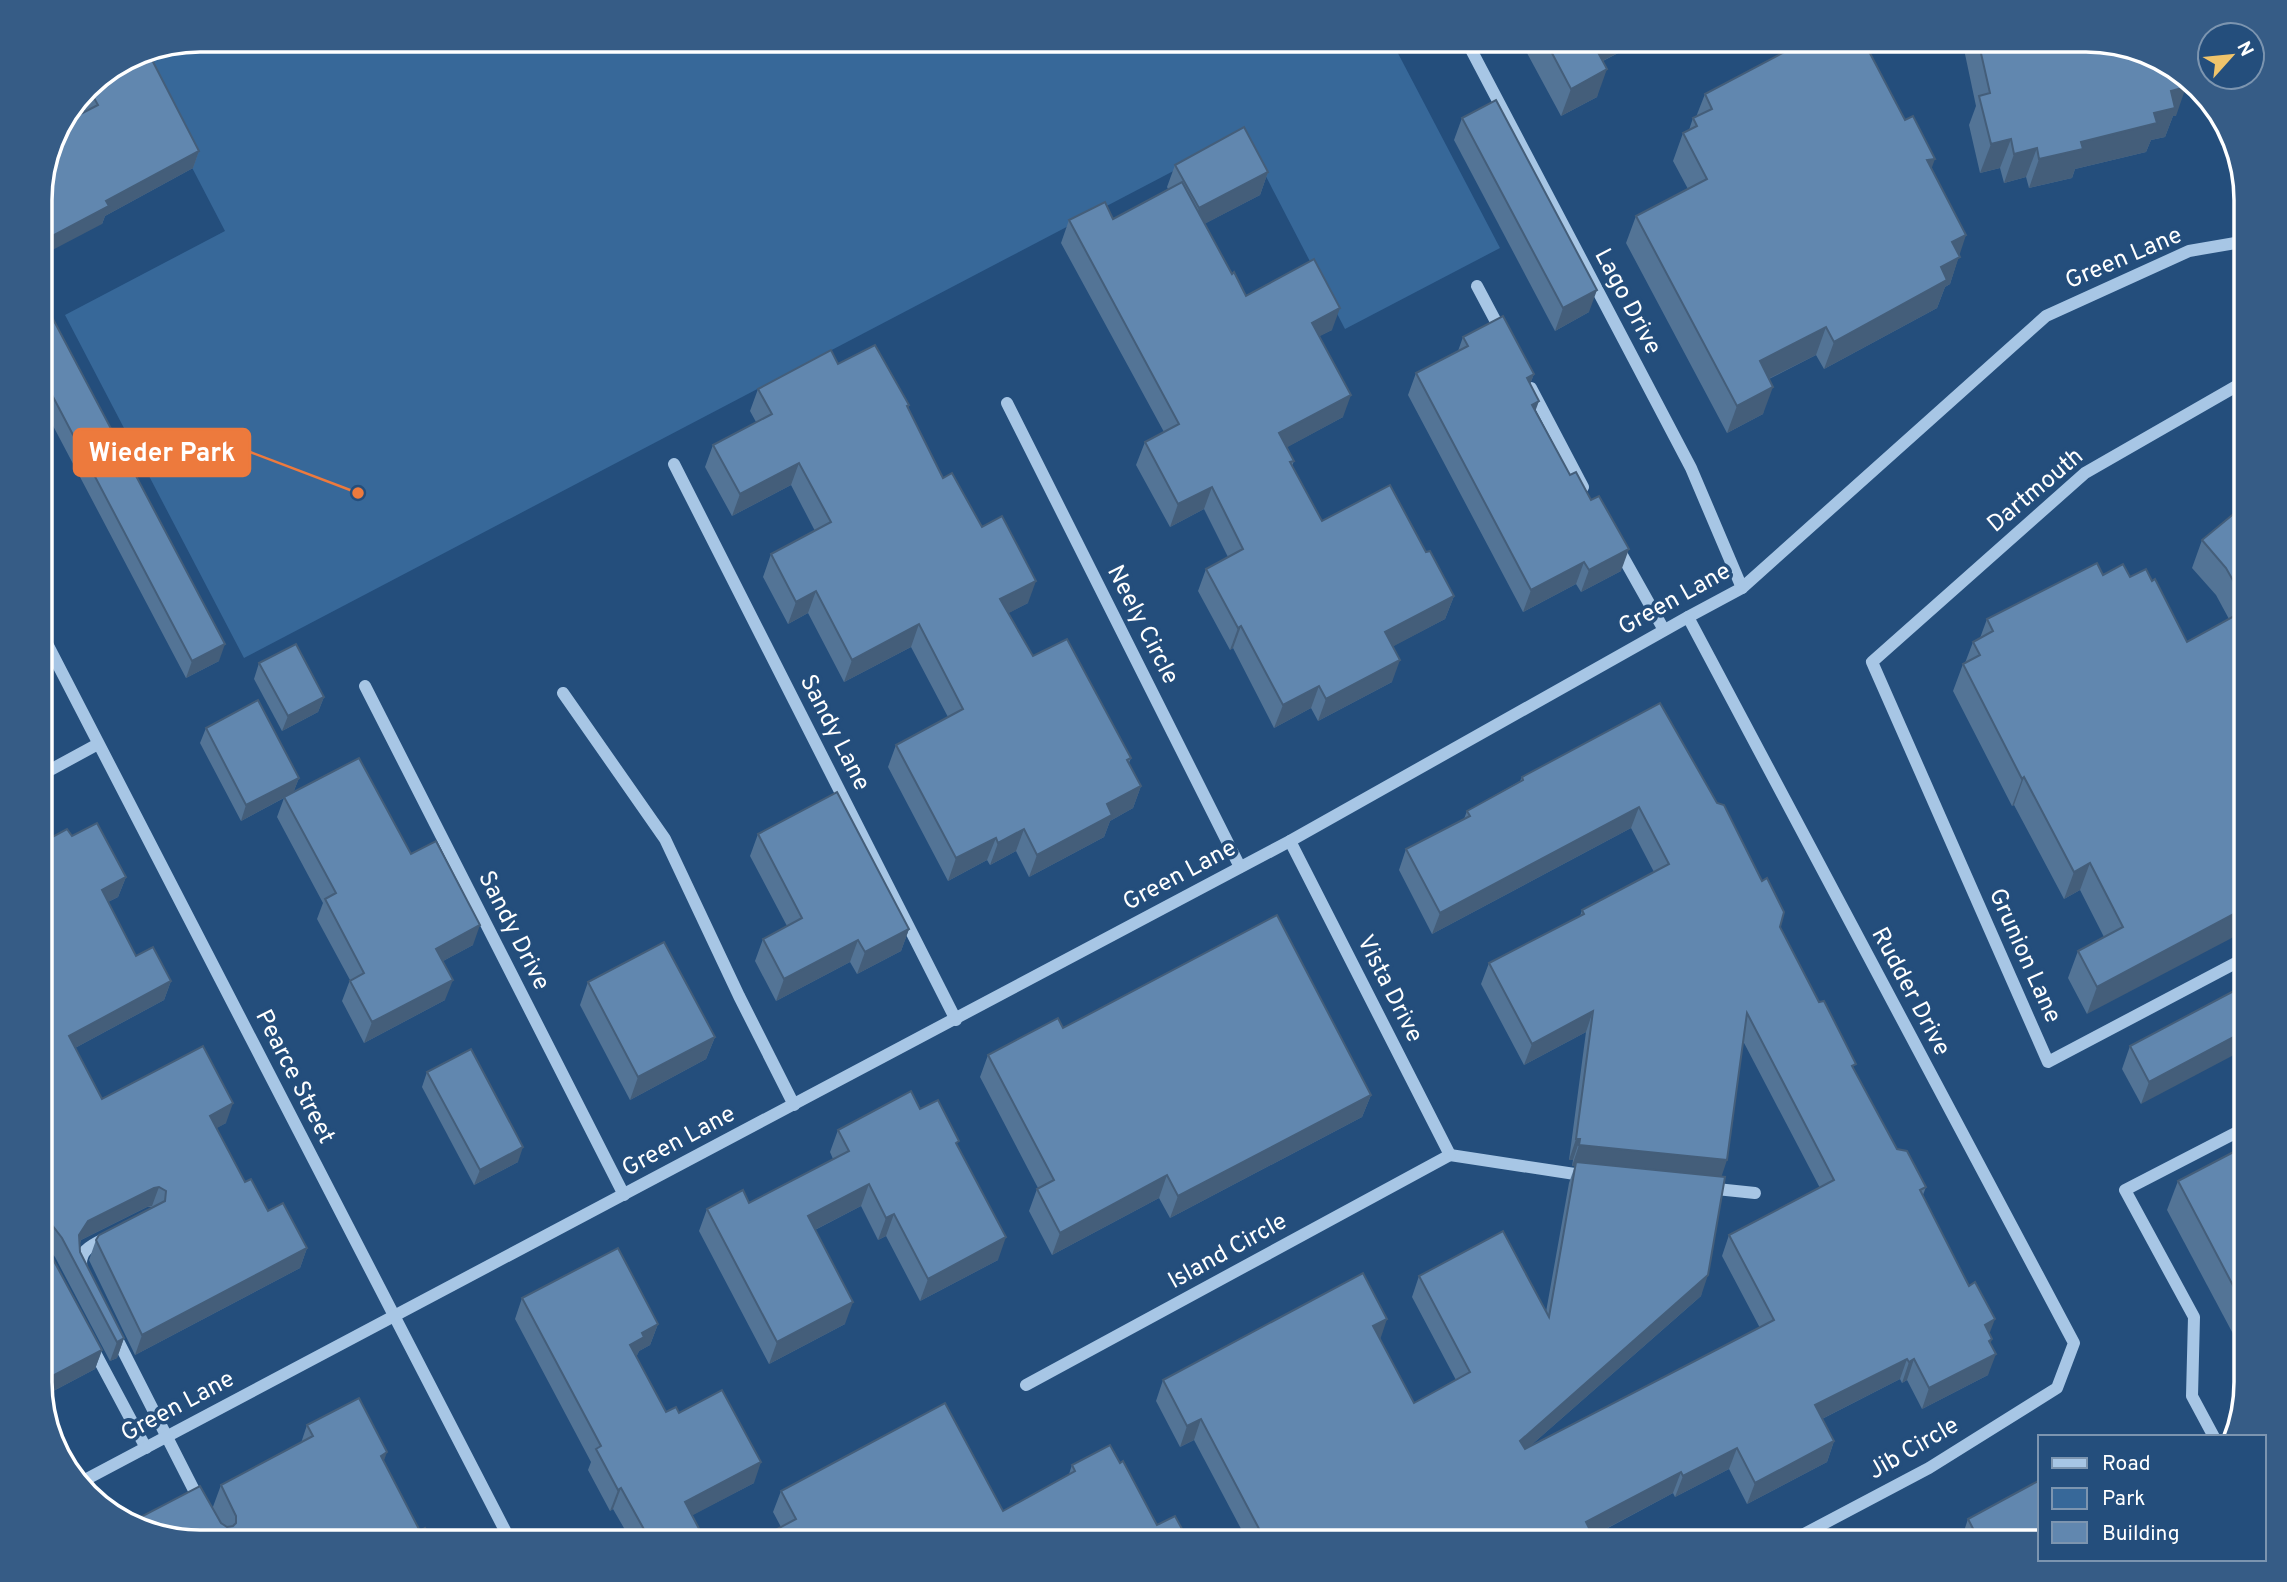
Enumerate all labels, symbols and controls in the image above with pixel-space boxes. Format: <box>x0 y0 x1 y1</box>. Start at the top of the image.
north arrow <box>2196 21 2266 91</box>
text: N <box>2231 38 2258 61</box>
street label: Green Lane <box>2061 221 2187 297</box>
street label: Lago Drive <box>1587 244 1667 360</box>
callout: Wieder Park <box>74 429 250 476</box>
text: Wieder Park <box>88 438 236 471</box>
street label: Dartmouth <box>1982 442 2090 540</box>
street label: Green Lane <box>1613 557 1737 643</box>
street label: Neely Circle <box>1099 561 1185 689</box>
street label: Sandy Lane <box>792 670 876 796</box>
street label: Green Lane <box>1118 834 1242 918</box>
street label: Sandy Drive <box>470 866 556 996</box>
street label: Grunion Lane <box>1981 884 2067 1028</box>
street label: Rudder Drive <box>1864 923 1956 1061</box>
street label: Vista Drive <box>1349 930 1429 1048</box>
street label: Pearce Street <box>247 1005 341 1149</box>
street label: Green Lane <box>617 1100 741 1184</box>
street label: Island Circle <box>1163 1207 1293 1297</box>
street label: Green Lane <box>116 1365 240 1449</box>
street label: Jib Circle <box>1863 1411 1965 1487</box>
legend <box>2038 1435 2266 1561</box>
text: Road <box>2102 1451 2151 1478</box>
text: Park <box>2102 1486 2145 1513</box>
text: Building <box>2102 1521 2180 1548</box>

